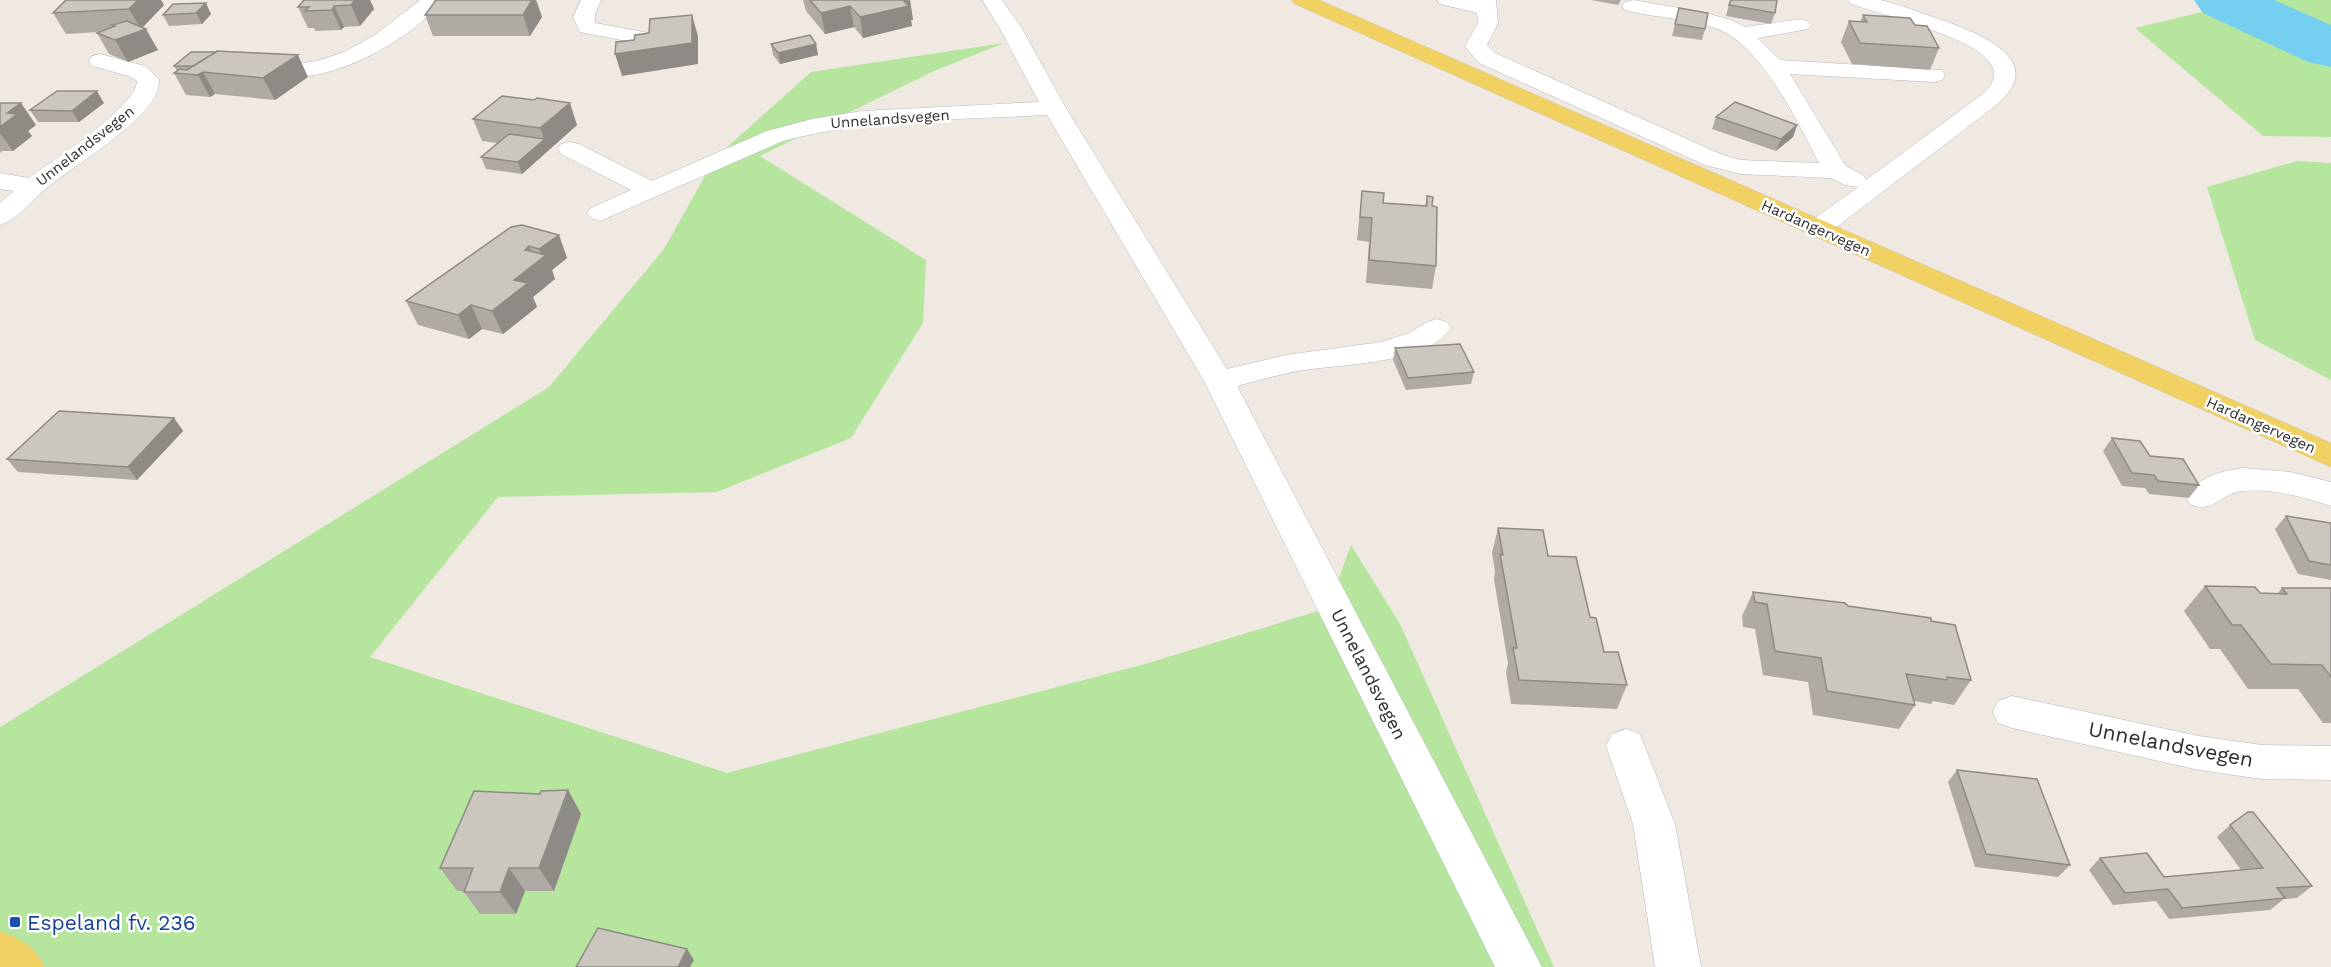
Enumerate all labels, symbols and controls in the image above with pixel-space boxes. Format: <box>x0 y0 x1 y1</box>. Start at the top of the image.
street label: Unnelandsvegen <box>32 102 138 190</box>
street label: Unnelandsvegen <box>830 106 950 132</box>
street label: Hardangervegen <box>1759 196 1873 260</box>
street label: Hardangervegen <box>2204 393 2318 457</box>
street label: Unnelandsvegen <box>1327 605 1411 743</box>
street label: Unnelandsvegen <box>2086 716 2256 772</box>
place label: Espeland fv. 236 <box>27 910 196 935</box>
marker: Espeland fv. 236 <box>8 915 22 929</box>

